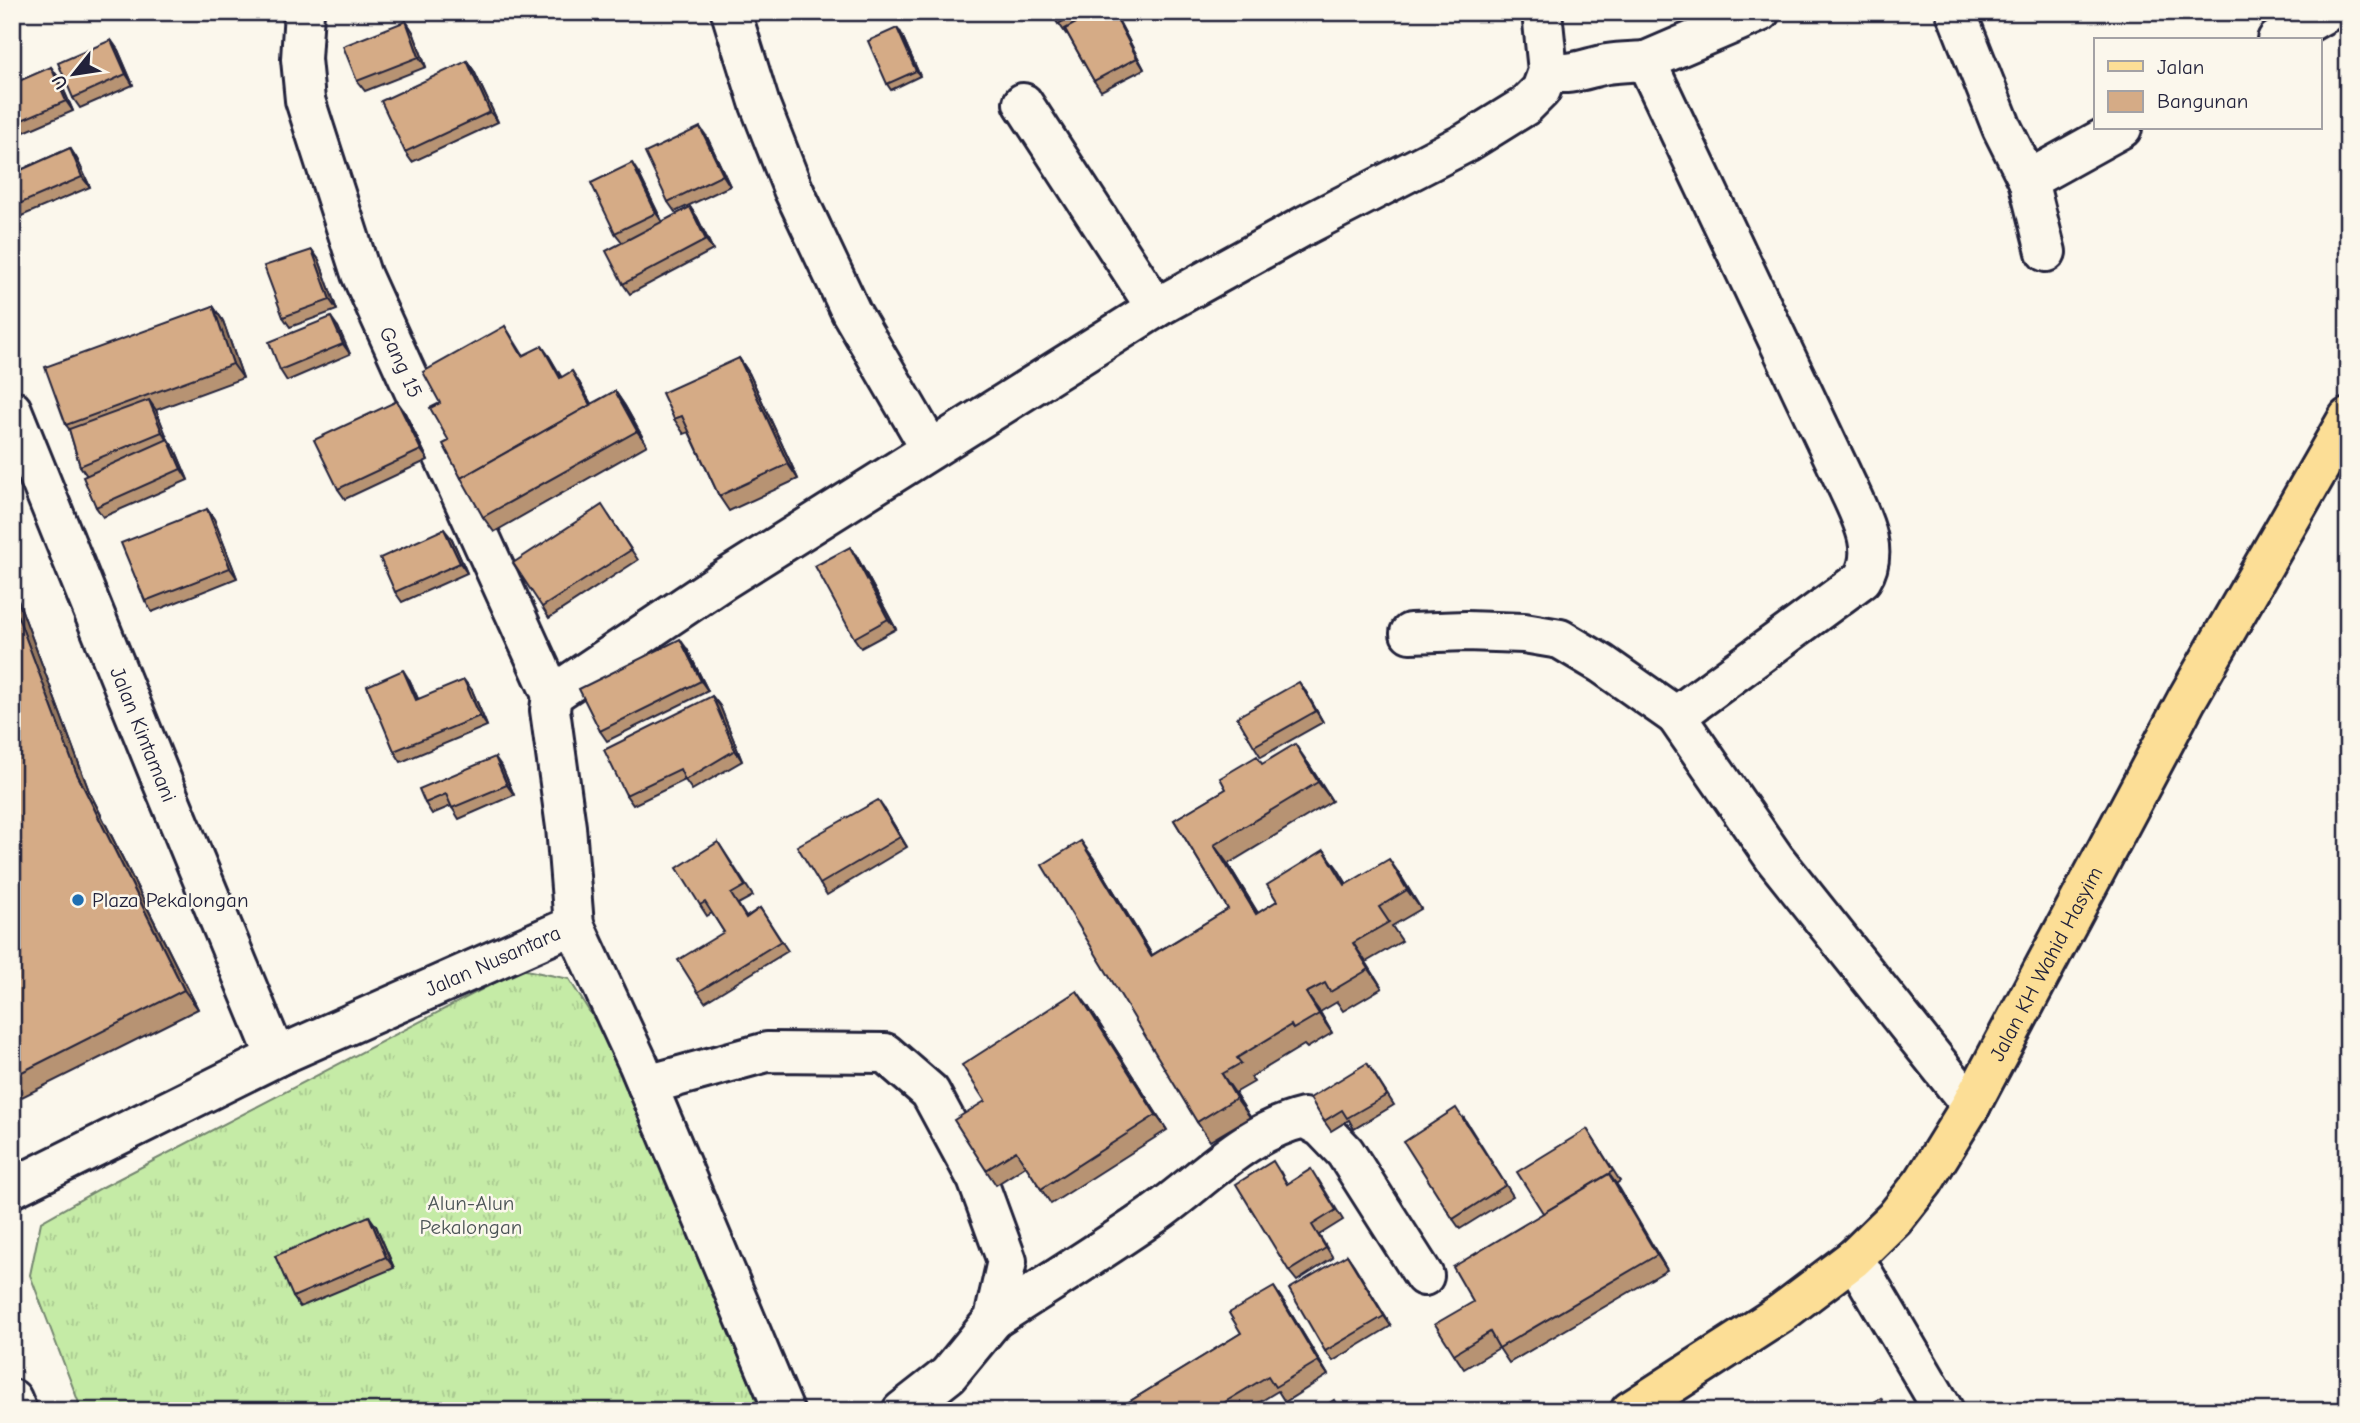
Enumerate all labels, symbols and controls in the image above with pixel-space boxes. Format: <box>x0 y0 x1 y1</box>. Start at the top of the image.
north arrow <box>38 38 108 108</box>
legend <box>2094 38 2322 130</box>
text: Jalan <box>2157 55 2204 79</box>
text: U <box>47 71 73 93</box>
text: Bangunan <box>2157 89 2248 113</box>
street label: Gang 15 <box>375 323 428 402</box>
street label: Jalan Kintamani <box>105 663 181 806</box>
street label: Jalan KH Wahid Hasyim <box>1985 863 2108 1065</box>
place label: Plaza Pekalongan <box>92 888 249 912</box>
marker: Plaza Pekalongan <box>70 892 86 908</box>
street label: Jalan Nusantara <box>422 921 564 1001</box>
park label: Alun-Alun Pekalongan <box>420 1191 522 1239</box>

